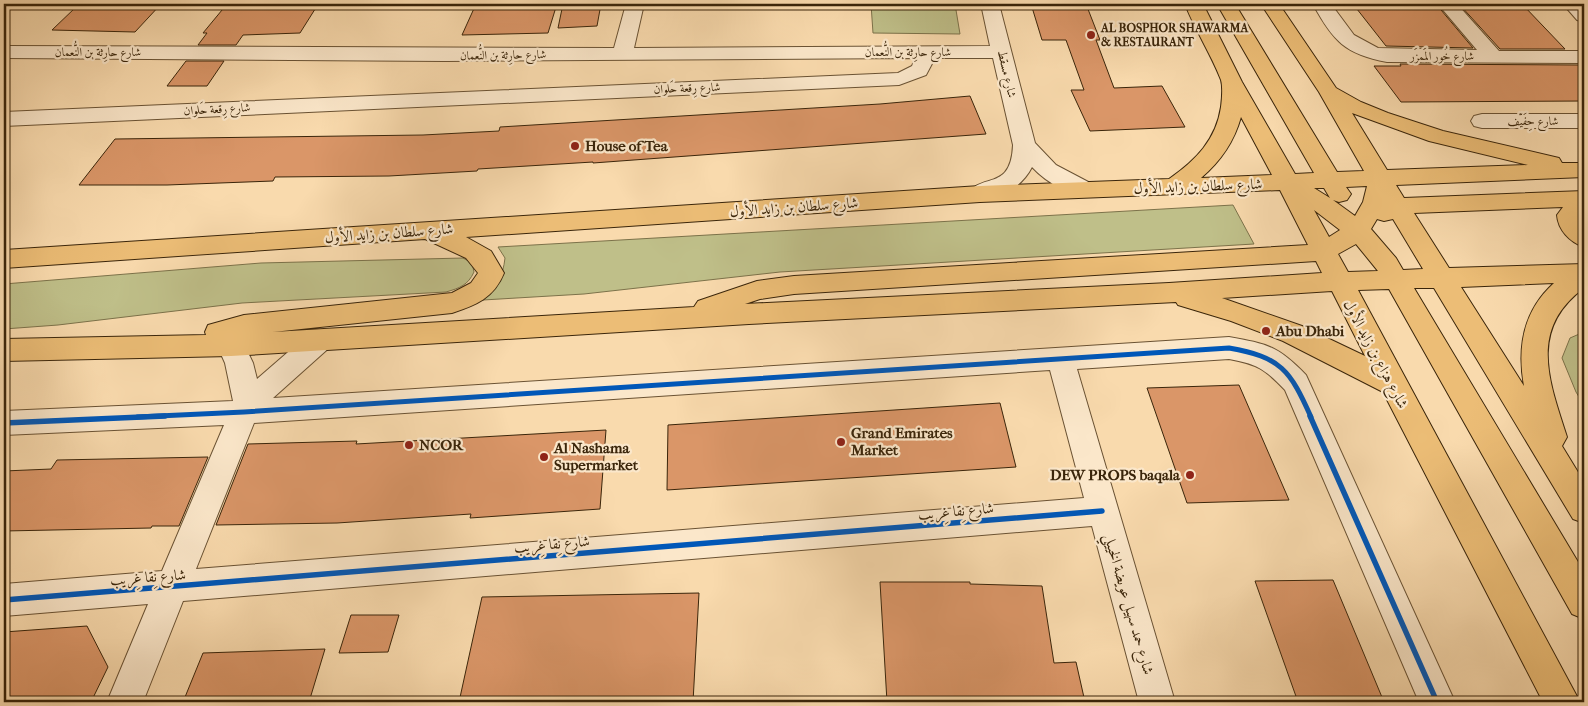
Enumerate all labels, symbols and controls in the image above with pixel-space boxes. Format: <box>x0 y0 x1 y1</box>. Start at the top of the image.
place label: AL BOSPHOR SHAWARMA & RESTAURANT <box>1100 21 1249 49</box>
marker: AL BOSPHOR SHAWARMA & RESTAURANT <box>1085 29 1097 41</box>
street label: شارع حارِثة بن النُّعمان <box>55 40 141 63</box>
street label: شارع حارِثة بن النُّعمان <box>865 40 951 63</box>
street label: شارع حارِثة بن النُّعمان <box>460 42 547 67</box>
street label: شارع خُور المَمزَر <box>1409 46 1474 67</box>
street label: شارع مسقط <box>991 49 1019 100</box>
street label: شارع رِقعة حَلوان <box>653 78 721 100</box>
street label: شارع رِقعة حَلوان <box>183 98 251 122</box>
street label: شارع حِفَيّف <box>1508 112 1559 132</box>
place label: House of Tea <box>585 137 669 155</box>
marker: House of Tea <box>569 140 581 152</box>
street label: شارع سلطان بن زايد الأول <box>1133 173 1263 201</box>
street label: شارع سلطان بن زايد الأول <box>729 192 859 224</box>
street label: شارع سلطان بن زايد الأول <box>324 218 454 250</box>
street label: شارع هزاع بن زايد الأول <box>1336 296 1414 413</box>
place label: Abu Dhabi <box>1275 322 1345 340</box>
marker: Abu Dhabi <box>1260 325 1272 337</box>
place label: Grand Emirates Market <box>850 424 953 459</box>
place label: NCOR <box>419 436 464 454</box>
marker: Grand Emirates Market <box>835 436 847 448</box>
marker: NCOR <box>403 439 415 451</box>
place label: Al Nashama Supermarket <box>553 439 639 474</box>
marker: Al Nashama Supermarket <box>538 451 550 463</box>
place label: DEW PROPS baqala <box>1050 466 1181 484</box>
marker: DEW PROPS baqala <box>1184 469 1196 481</box>
street label: شارع نِقا غِريب <box>917 499 995 527</box>
street label: شارع حمد سهيل عويضة الخييلي <box>1095 531 1158 678</box>
street label: شارع نِقا غِريب <box>513 532 591 560</box>
street label: شارع نِقا غِريب <box>109 565 187 593</box>

